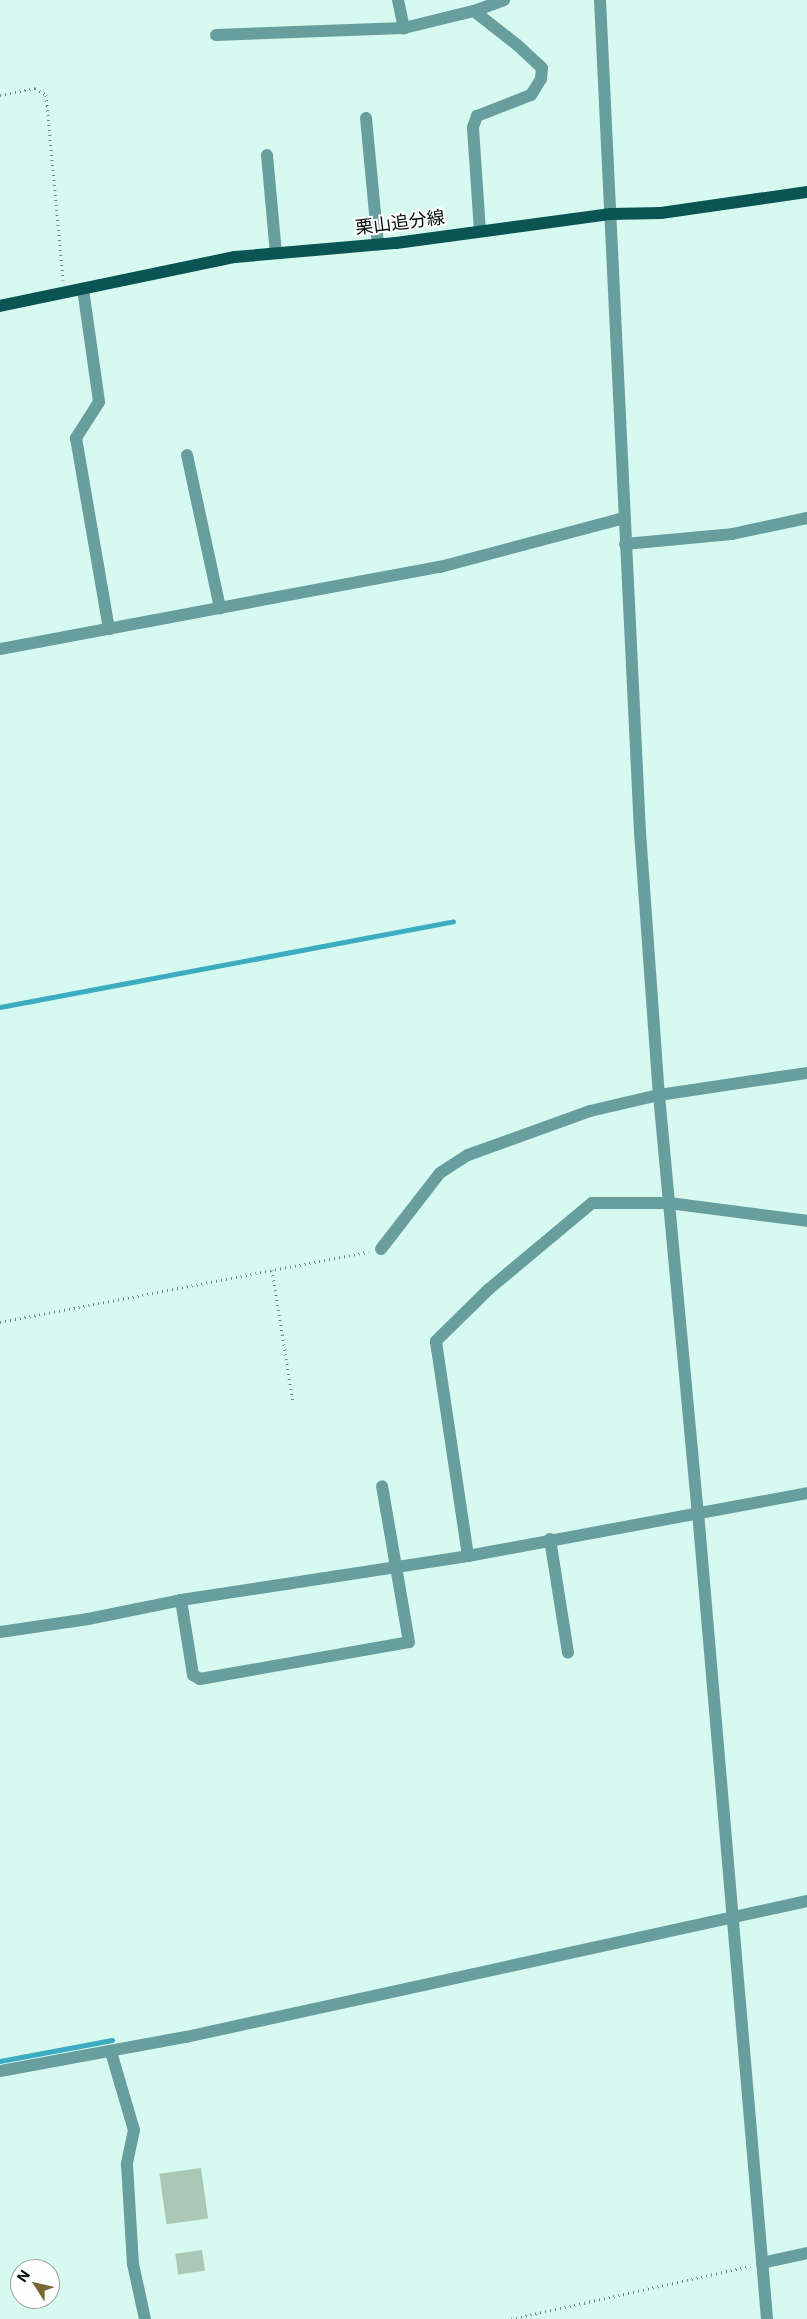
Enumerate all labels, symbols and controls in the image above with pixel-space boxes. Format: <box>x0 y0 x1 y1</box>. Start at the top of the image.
street label: 栗山追分線 <box>354 207 446 239</box>
north arrow <box>10 2259 60 2309</box>
text: N <box>13 2266 33 2285</box>

